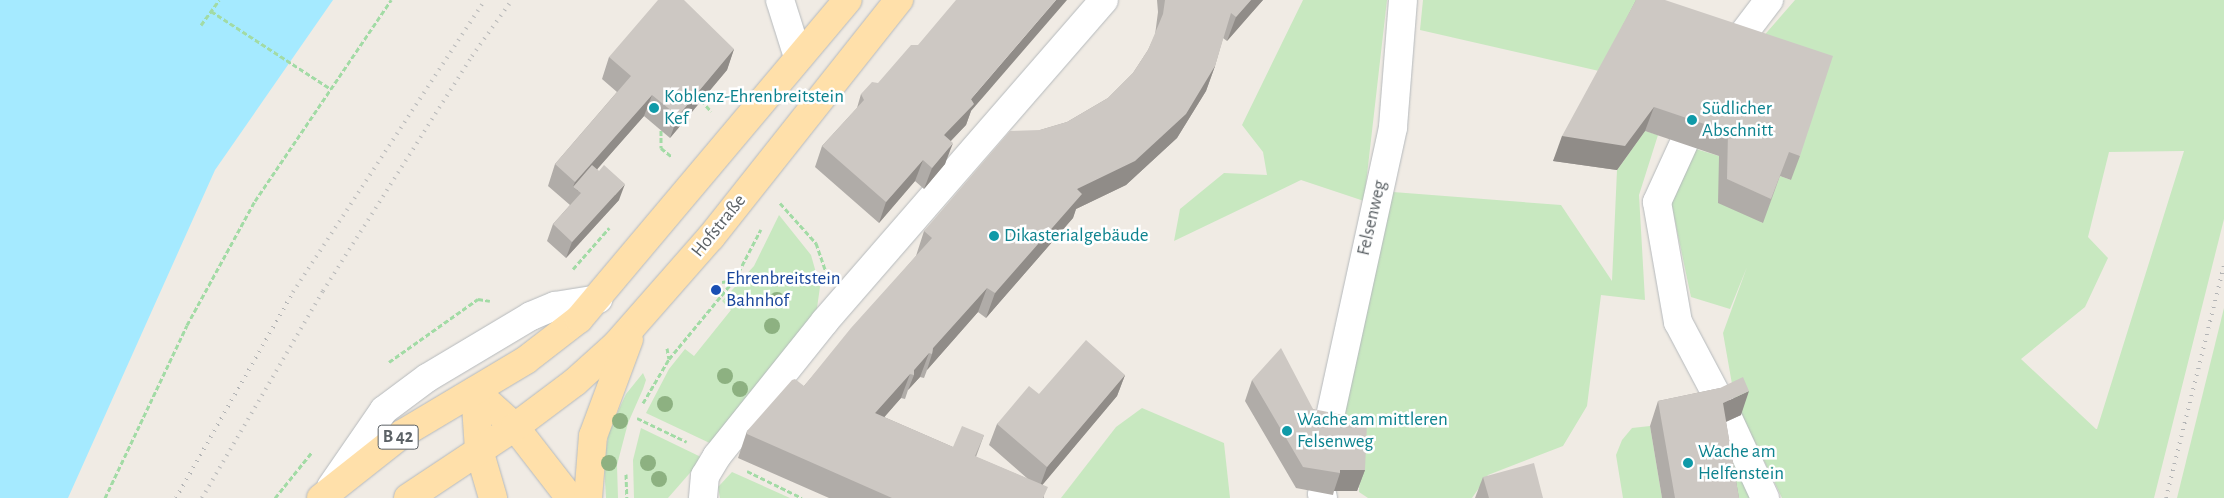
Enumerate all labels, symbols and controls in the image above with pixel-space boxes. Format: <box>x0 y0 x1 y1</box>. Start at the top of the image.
place label: Koblenz-Ehrenbreitstein Kef <box>664 86 844 130</box>
place label: Südlicher Abschnitt <box>1702 98 1773 142</box>
marker: Koblenz-Ehrenbreitstein Kef <box>648 102 660 114</box>
marker: Südlicher Abschnitt <box>1686 114 1698 126</box>
street label: Felsenweg <box>1352 178 1392 258</box>
street label: Hofstraße <box>687 190 751 262</box>
place label: Dikasterialgebäude <box>1004 225 1149 247</box>
marker: Dikasterialgebäude <box>988 230 1000 242</box>
place label: Ehrenbreitstein Bahnhof <box>726 268 841 312</box>
marker: Ehrenbreitstein Bahnhof <box>710 284 722 296</box>
place label: Wache am mittleren Felsenweg <box>1297 409 1448 453</box>
road number: B 42 <box>377 422 419 452</box>
marker: Wache am mittleren Felsenweg <box>1281 425 1293 437</box>
place label: Wache am Helfenstein <box>1698 441 1784 485</box>
marker: Wache am Helfenstein <box>1682 457 1694 469</box>

